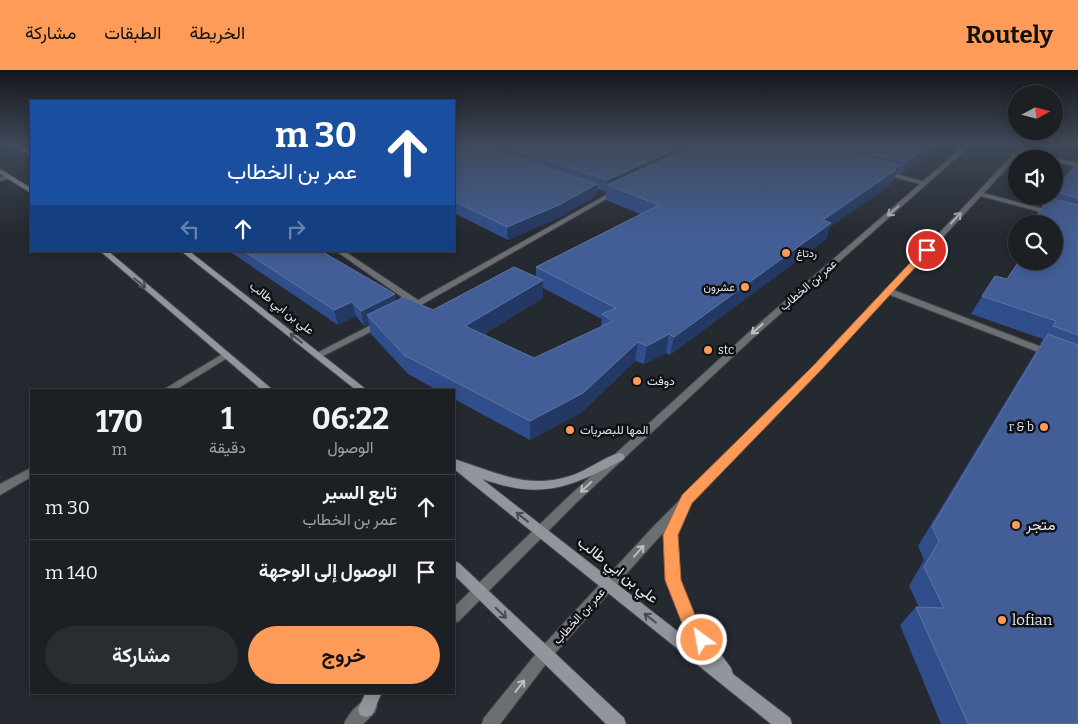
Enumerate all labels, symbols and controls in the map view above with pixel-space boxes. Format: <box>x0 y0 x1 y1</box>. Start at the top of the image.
text: Routely <box>966 21 1053 49</box>
text: مشاركة <box>25 22 76 44</box>
text: الطبقات <box>104 22 161 44</box>
text: الخريطة <box>189 22 245 44</box>
north arrow <box>1008 85 1062 140</box>
map controls <box>1008 85 1063 270</box>
text: 30 m <box>275 114 357 156</box>
icon: ahead <box>375 120 440 185</box>
button: sound <box>1008 150 1063 205</box>
text: عمر بن الخطاب <box>227 158 357 185</box>
one-way arrow <box>886 205 899 216</box>
one-way arrow <box>950 212 962 225</box>
icon: left <box>176 215 204 243</box>
icon: ahead <box>229 215 257 243</box>
icon: right <box>282 215 310 243</box>
button: search <box>1008 215 1063 270</box>
pin <box>906 229 948 271</box>
icon: arrive <box>913 236 941 264</box>
marker: ردتاغ <box>780 247 792 259</box>
place label: ردتاغ <box>796 247 817 261</box>
street label: عمر بن الخطاب <box>777 256 840 314</box>
one-way arrow <box>133 277 146 288</box>
street label: علي بن ابي طالب <box>245 278 317 340</box>
place label: عشرون <box>704 281 735 294</box>
marker: عشرون <box>739 281 751 293</box>
one-way arrow <box>751 323 764 335</box>
one-way arrow <box>289 333 303 343</box>
place label: stc <box>718 343 734 357</box>
marker: stc <box>702 344 714 356</box>
place label: دوفت <box>647 374 675 389</box>
marker: دوفت <box>631 375 643 387</box>
text: 1 <box>221 401 234 437</box>
text: 06:22 <box>312 401 389 437</box>
text: 170 <box>96 404 143 440</box>
place label: r & b <box>1009 420 1034 434</box>
marker: r & b <box>1038 421 1050 433</box>
place label: المها للبصريات <box>580 423 648 438</box>
marker: المها للبصريات <box>564 424 576 436</box>
text: دقيقة <box>209 438 246 457</box>
text: الوصول <box>327 438 374 457</box>
text: m <box>112 440 127 459</box>
text: تابع السير <box>323 481 397 504</box>
one-way arrow <box>580 481 593 493</box>
icon: ahead <box>412 493 440 521</box>
text: 30 m <box>45 496 90 519</box>
text: عمر بن الخطاب <box>302 510 397 529</box>
one-way arrow <box>516 512 529 523</box>
place label: متجر <box>1025 516 1055 534</box>
marker: متجر <box>1010 519 1022 531</box>
street label: علي بن ابي طالب <box>572 533 662 610</box>
one-way arrow <box>633 544 644 557</box>
icon: arrive <box>412 558 440 586</box>
text: الوصول إلى الوجهة <box>259 559 397 582</box>
text: 140 m <box>45 561 98 584</box>
street label: عمر بن الخطاب <box>550 585 609 648</box>
one-way arrow <box>495 607 508 619</box>
place label: lofian <box>1012 611 1053 629</box>
one-way arrow <box>644 612 657 623</box>
position arrow <box>675 613 727 665</box>
marker: lofian <box>996 614 1008 626</box>
button: مشاركة <box>45 626 238 684</box>
button: خروج <box>248 626 440 684</box>
one-way arrow <box>514 680 525 693</box>

